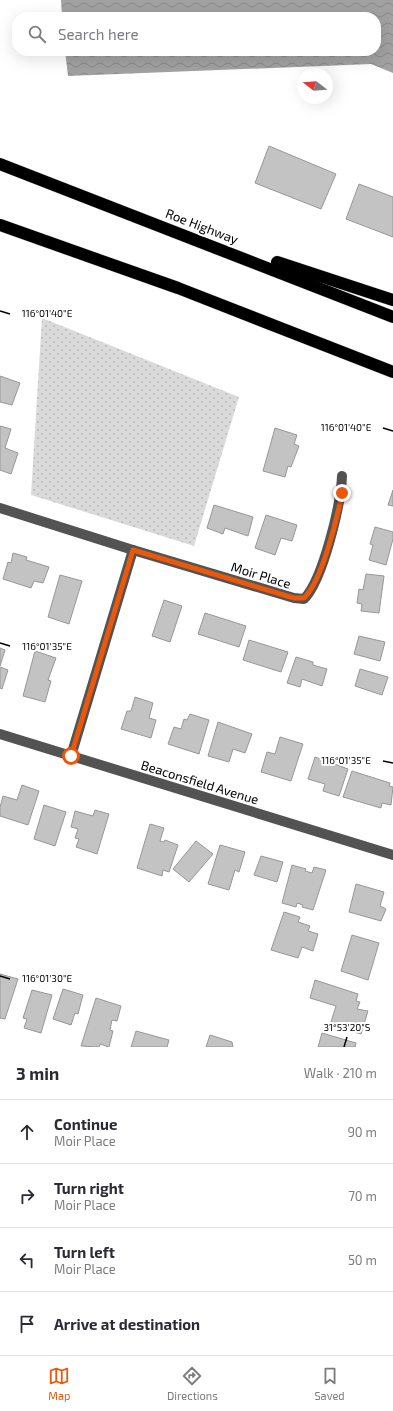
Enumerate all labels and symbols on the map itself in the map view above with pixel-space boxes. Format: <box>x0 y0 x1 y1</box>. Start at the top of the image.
north arrow <box>297 68 333 104</box>
street label: Roe Highway <box>163 205 241 247</box>
text: 116°01'40"E <box>22 307 73 319</box>
text: 116°01'40"E <box>321 421 372 433</box>
route end <box>333 484 351 502</box>
street label: Moir Place <box>229 558 293 592</box>
text: 116°01'35"E <box>22 640 72 652</box>
route start <box>62 747 80 765</box>
text: 116°01'35"E <box>321 754 371 766</box>
street label: Beaconsfield Avenue <box>139 756 261 808</box>
text: 116°01'30"E <box>22 972 72 984</box>
text: 31°53'20"S <box>324 1021 371 1033</box>

